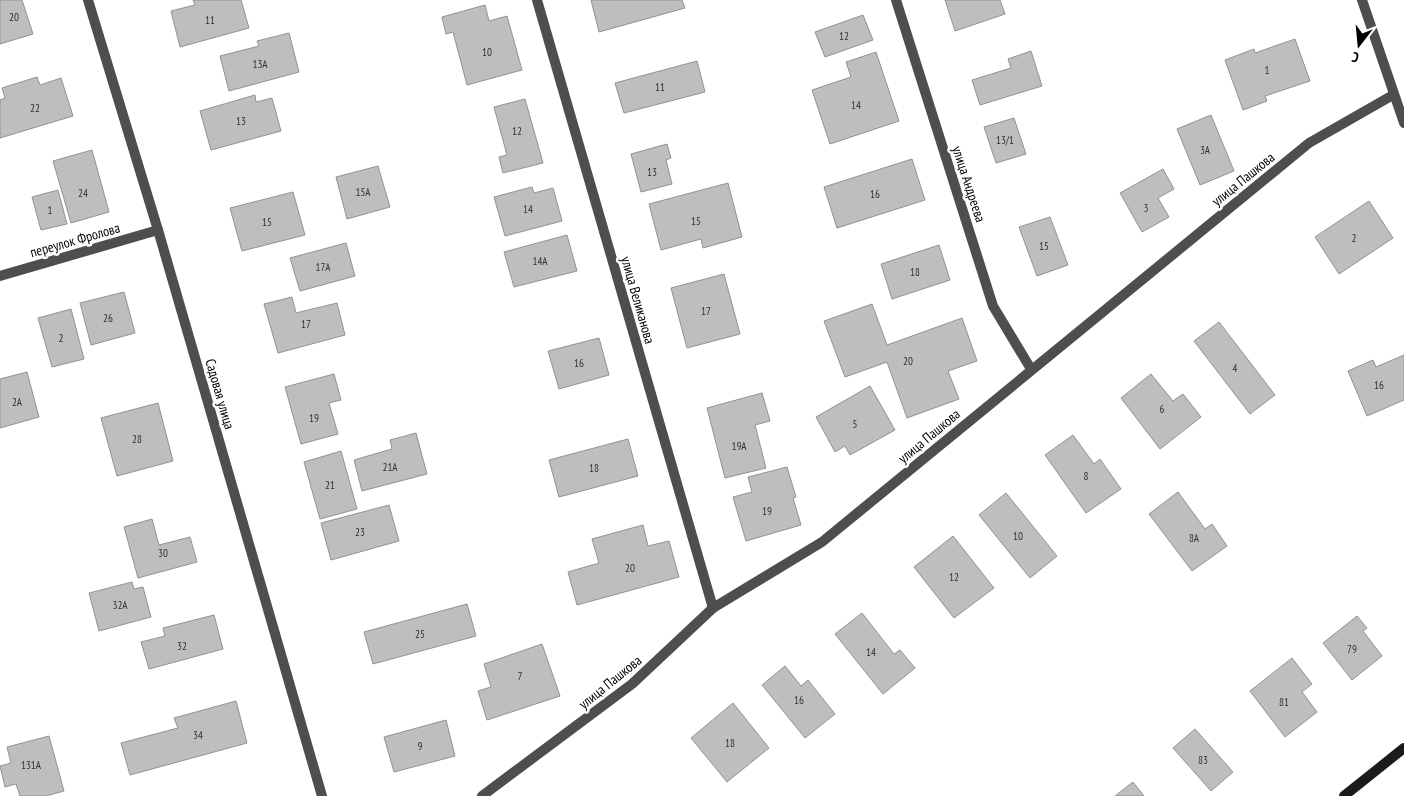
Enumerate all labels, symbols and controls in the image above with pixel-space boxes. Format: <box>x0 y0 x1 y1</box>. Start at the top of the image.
house number: 20 <box>9 10 19 24</box>
house number: 11 <box>205 13 215 27</box>
north arrow <box>1334 20 1384 70</box>
house number: 12 <box>839 29 849 43</box>
house number: 10 <box>482 45 492 59</box>
text: С <box>1349 48 1361 67</box>
house number: 13А <box>252 57 268 71</box>
house number: 1 <box>1265 63 1270 77</box>
house number: 11 <box>655 80 665 94</box>
house number: 14 <box>851 98 861 112</box>
house number: 22 <box>30 101 40 115</box>
house number: 13 <box>236 114 246 128</box>
house number: 12 <box>512 124 522 138</box>
house number: 13/1 <box>996 133 1014 147</box>
house number: 3А <box>1200 143 1211 157</box>
street label: улица Андреева <box>948 144 990 224</box>
street label: улица Пашкова <box>1208 148 1278 210</box>
house number: 13 <box>647 165 657 179</box>
house number: 15А <box>355 185 371 199</box>
house number: 24 <box>78 186 88 200</box>
house number: 16 <box>870 187 880 201</box>
house number: 3 <box>1144 201 1149 215</box>
house number: 14 <box>523 202 533 216</box>
house number: 1 <box>48 203 53 217</box>
house number: 15 <box>691 214 701 228</box>
house number: 15 <box>262 215 272 229</box>
street label: переулок Фролова <box>28 219 122 261</box>
house number: 2 <box>1352 231 1357 245</box>
house number: 15 <box>1039 239 1049 253</box>
house number: 14А <box>532 254 548 268</box>
street label: улица Великанова <box>617 254 659 346</box>
house number: 17А <box>315 260 331 274</box>
house number: 18 <box>910 265 920 279</box>
house number: 17 <box>701 304 711 318</box>
house number: 26 <box>103 311 113 325</box>
house number: 17 <box>301 317 311 331</box>
house number: 2 <box>59 331 64 345</box>
house number: 20 <box>903 354 913 368</box>
house number: 16 <box>574 356 584 370</box>
street label: Садовая улица <box>201 357 239 431</box>
house number: 4 <box>1233 361 1238 375</box>
house number: 16 <box>1374 378 1384 392</box>
house number: 2А <box>12 395 23 409</box>
house number: 6 <box>1160 402 1165 416</box>
street label: улица Пашкова <box>894 405 964 467</box>
house number: 19 <box>309 411 319 425</box>
house number: 5 <box>853 417 858 431</box>
house number: 28 <box>132 432 142 446</box>
house number: 19А <box>731 439 747 453</box>
house number: 21А <box>382 460 398 474</box>
house number: 18 <box>589 461 599 475</box>
house number: 8 <box>1084 469 1089 483</box>
house number: 21 <box>325 478 335 492</box>
house number: 19 <box>762 504 772 518</box>
house number: 23 <box>355 525 365 539</box>
house number: 10 <box>1013 529 1023 543</box>
house number: 8А <box>1189 531 1200 545</box>
house number: 30 <box>158 546 168 560</box>
house number: 20 <box>625 561 635 575</box>
house number: 12 <box>949 570 959 584</box>
house number: 32А <box>112 598 128 612</box>
house number: 25 <box>415 627 425 641</box>
house number: 32 <box>177 639 187 653</box>
house number: 79 <box>1347 642 1357 656</box>
house number: 14 <box>866 645 876 659</box>
street label: улица Пашкова <box>575 651 645 713</box>
house number: 7 <box>518 669 523 683</box>
house number: 16 <box>794 693 804 707</box>
house number: 81 <box>1279 695 1289 709</box>
house number: 34 <box>193 728 203 742</box>
house number: 18 <box>725 736 735 750</box>
house number: 9 <box>418 739 423 753</box>
house number: 83 <box>1198 753 1208 767</box>
house number: 131А <box>21 758 42 772</box>

